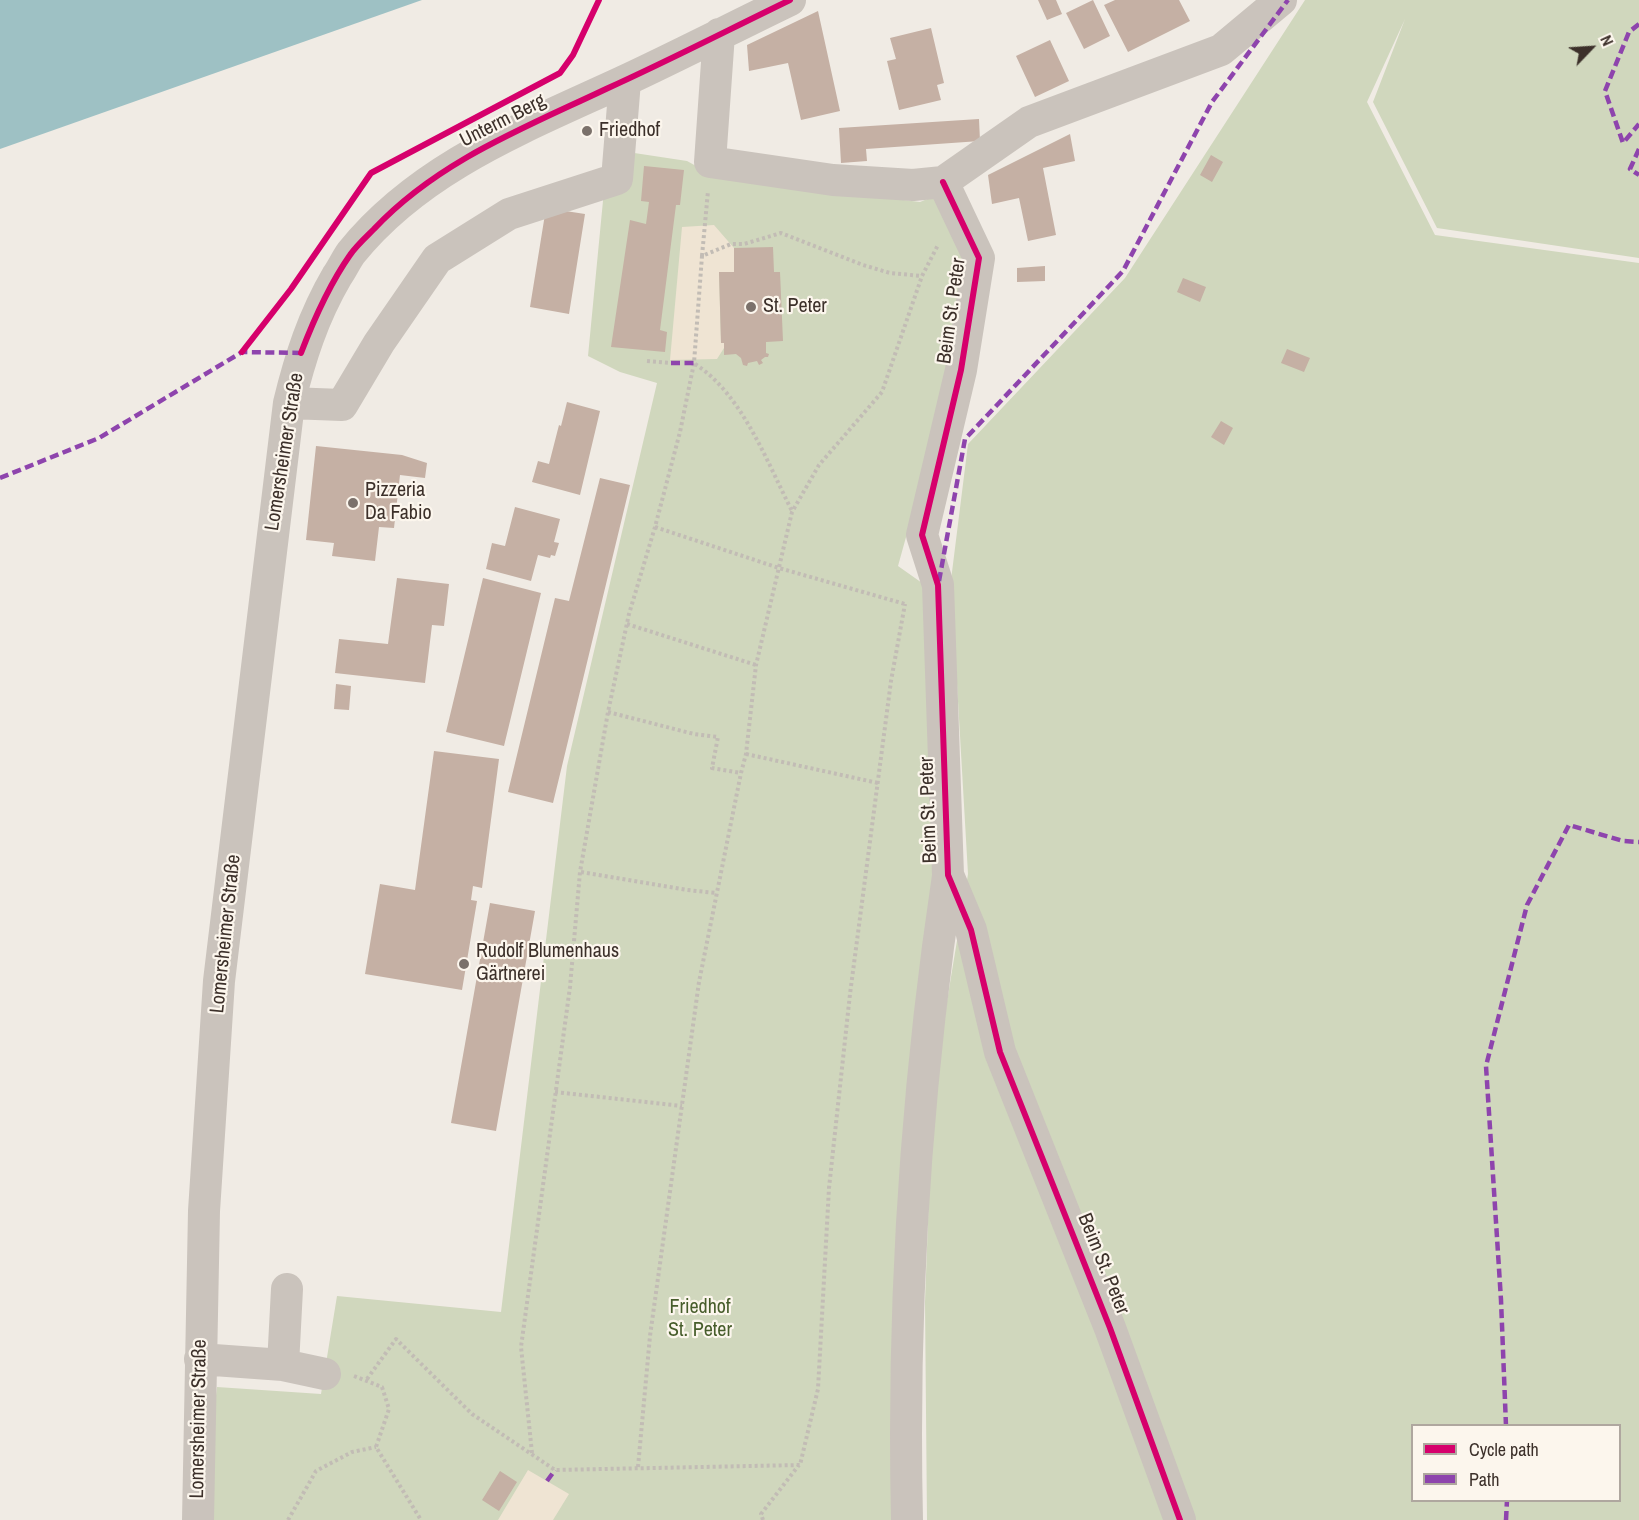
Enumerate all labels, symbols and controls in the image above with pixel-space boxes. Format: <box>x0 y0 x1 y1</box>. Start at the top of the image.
north arrow <box>1561 18 1621 78</box>
text: N <box>1595 31 1619 49</box>
street label: Unterm Berg <box>456 89 550 153</box>
place label: Friedhof <box>599 119 660 143</box>
marker: Friedhof <box>580 124 594 138</box>
street label: Beim St. Peter <box>933 257 971 365</box>
place label: St. Peter <box>763 295 827 319</box>
marker: St. Peter <box>744 300 758 314</box>
street label: Lomersheimer Straße <box>261 371 309 533</box>
place label: Pizzeria Da Fabio <box>365 479 432 526</box>
marker: Pizzeria Da Fabio <box>346 496 360 510</box>
street label: Beim St. Peter <box>915 756 943 864</box>
street label: Lomersheimer Straße <box>206 853 246 1015</box>
place label: Rudolf Blumenhaus Gärtnerei <box>476 940 619 987</box>
marker: Rudolf Blumenhaus Gärtnerei <box>457 957 471 971</box>
street label: Beim St. Peter <box>1072 1210 1134 1318</box>
park label: Friedhof St. Peter <box>668 1296 732 1343</box>
street label: Lomersheimer Straße <box>186 1339 212 1499</box>
legend <box>1411 1424 1621 1502</box>
text: Cycle path <box>1469 1437 1539 1462</box>
text: Path <box>1469 1467 1499 1492</box>

